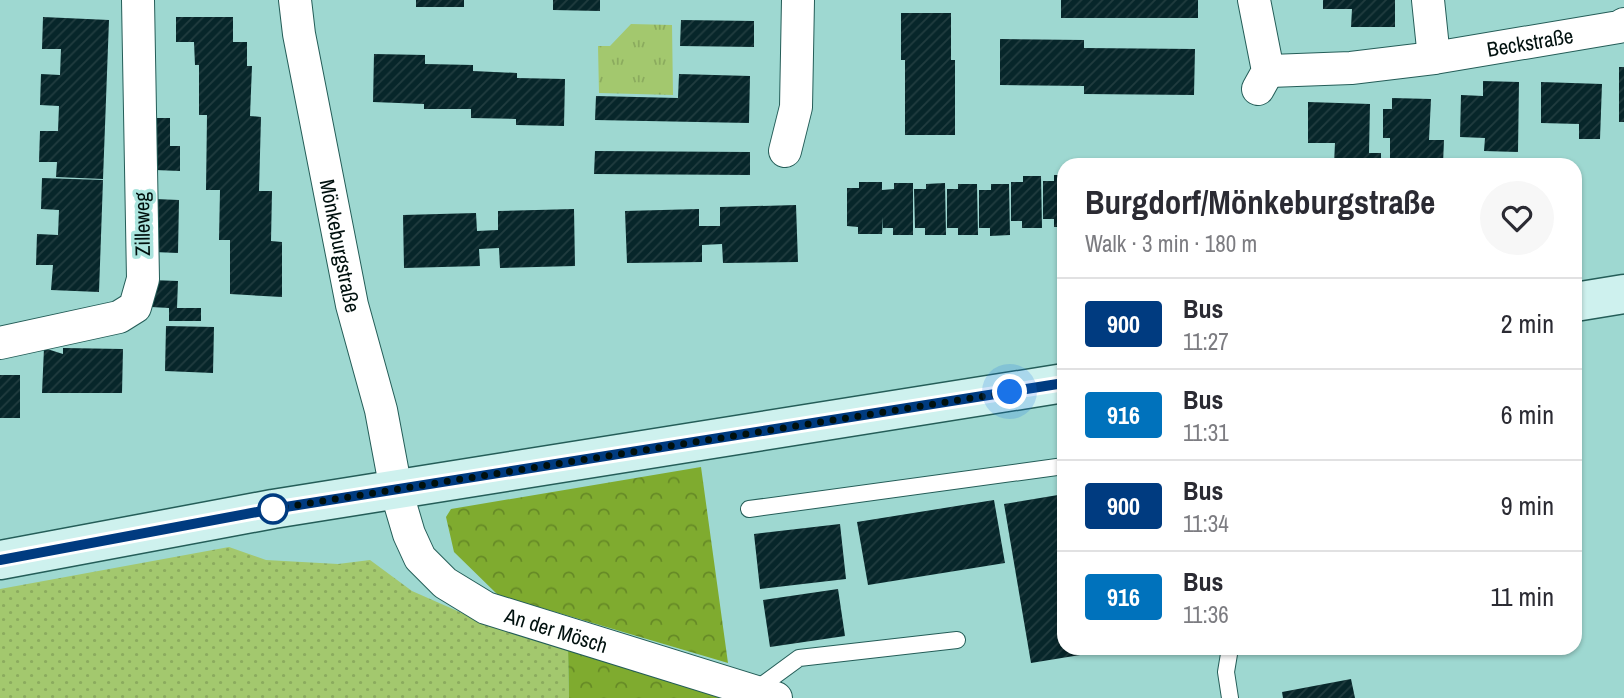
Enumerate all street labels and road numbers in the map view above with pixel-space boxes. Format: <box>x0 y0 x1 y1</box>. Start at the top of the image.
street label: Beckstraße <box>1485 20 1575 63</box>
street label: Mönkeburgstraße <box>313 177 368 316</box>
street label: Zilleweg <box>127 191 157 256</box>
street label: An der Mösch <box>500 600 611 659</box>

